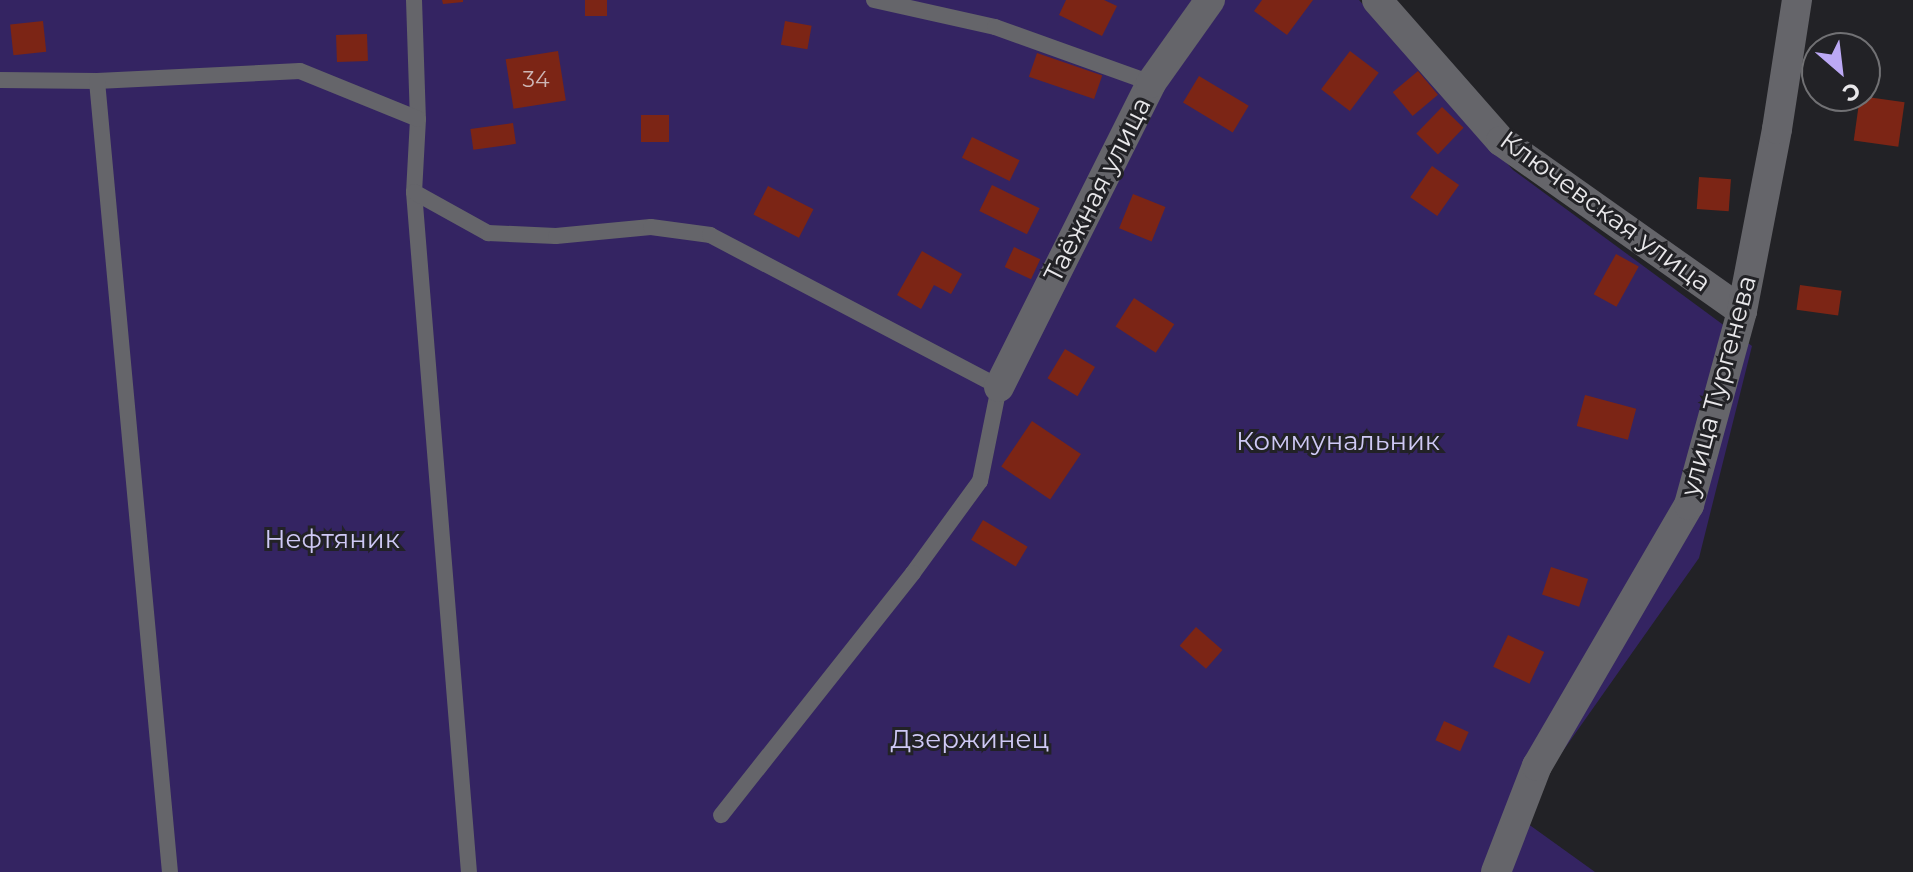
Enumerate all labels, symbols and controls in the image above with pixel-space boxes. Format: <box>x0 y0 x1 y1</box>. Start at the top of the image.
north arrow <box>1801 32 1881 112</box>
house number: 34 <box>523 67 549 93</box>
text: С <box>1838 76 1865 108</box>
street label: Таёжная улица <box>1038 92 1158 288</box>
street label: Ключевская улица <box>1494 125 1716 299</box>
street label: улица Тургенева <box>1675 272 1763 500</box>
park label: Коммунальник <box>1236 426 1440 458</box>
park label: Нефтяник <box>264 524 400 556</box>
park label: Дзержинец <box>891 724 1049 756</box>

